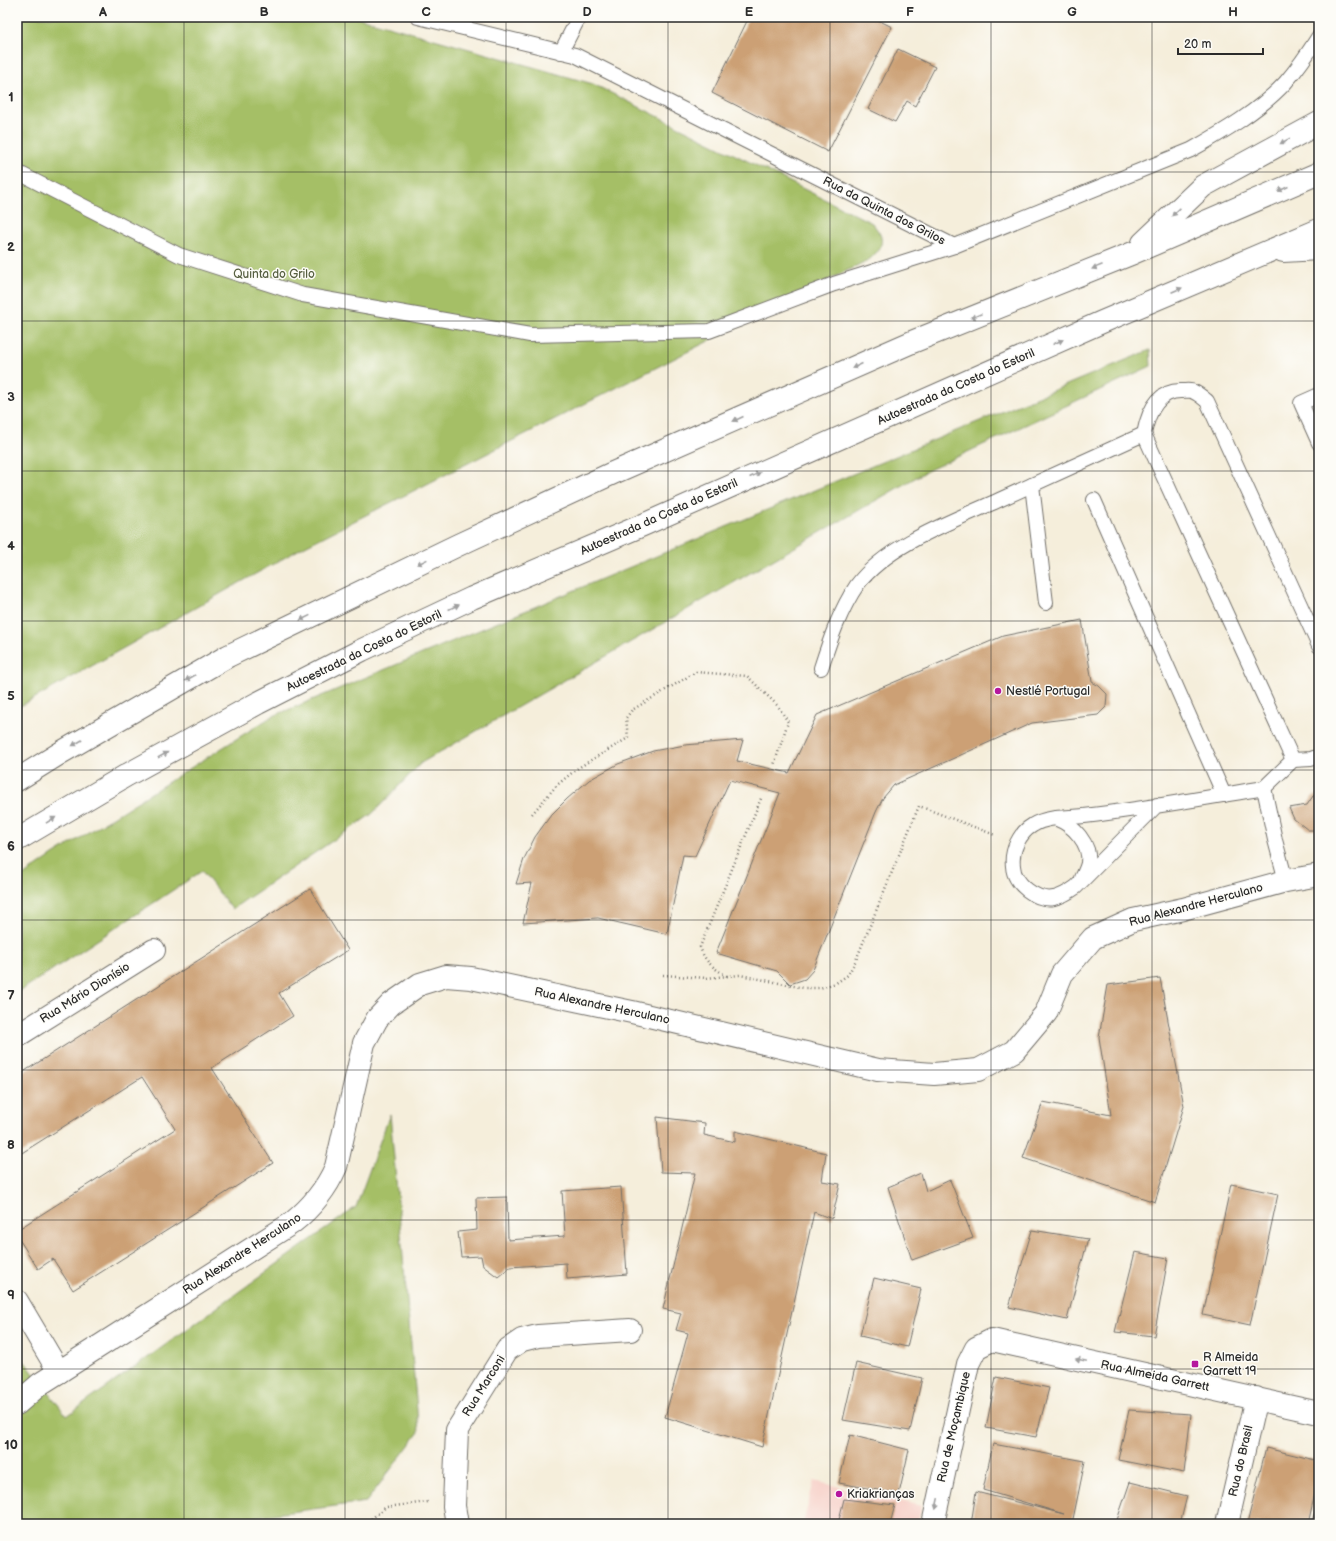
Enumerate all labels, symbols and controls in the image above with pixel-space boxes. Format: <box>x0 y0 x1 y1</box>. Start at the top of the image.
text: A <box>98 4 107 20</box>
text: B <box>259 4 269 20</box>
text: C <box>421 4 431 20</box>
text: D <box>582 4 592 20</box>
text: E <box>745 4 754 20</box>
text: F <box>906 4 914 20</box>
text: G <box>1067 4 1077 20</box>
text: H <box>1228 4 1238 20</box>
scale bar <box>1178 30 1263 56</box>
text: 20 m <box>1184 37 1211 52</box>
text: 1 <box>8 89 14 105</box>
one-way arrow <box>1279 138 1291 145</box>
street label: Rua da Quinta dos Grilos <box>820 174 948 248</box>
one-way arrow <box>1278 186 1289 192</box>
one-way arrow <box>1171 207 1182 216</box>
text: 2 <box>7 239 15 255</box>
one-way arrow <box>1091 264 1102 270</box>
park label: Quinta do Grilo <box>233 267 315 282</box>
one-way arrow <box>1172 287 1184 293</box>
one-way arrow <box>970 313 982 319</box>
one-way arrow <box>1052 339 1064 345</box>
street label: Autoestrada da Costa do Estoril <box>875 345 1037 429</box>
one-way arrow <box>850 364 862 370</box>
text: 3 <box>7 389 15 405</box>
one-way arrow <box>732 416 743 422</box>
one-way arrow <box>749 472 761 479</box>
street label: Autoestrada da Costa do Estoril <box>578 475 740 559</box>
text: 4 <box>7 538 15 554</box>
one-way arrow <box>417 559 428 565</box>
one-way arrow <box>448 604 459 610</box>
street label: Autoestrada da Costa do Estoril <box>284 607 444 695</box>
one-way arrow <box>300 615 311 621</box>
one-way arrow <box>184 674 196 681</box>
place label: Nestlé Portugal <box>1006 684 1090 699</box>
marker: Nestlé Portugal <box>993 686 1003 696</box>
text: 5 <box>7 688 15 704</box>
one-way arrow <box>71 739 83 746</box>
one-way arrow <box>157 751 169 758</box>
one-way arrow <box>45 816 57 823</box>
text: 6 <box>7 838 15 854</box>
street label: Rua Alexandre Herculano <box>1127 880 1265 930</box>
street label: Rua Mário Dionísio <box>37 959 133 1027</box>
street label: Rua Alexandre Herculano <box>533 984 671 1028</box>
text: 7 <box>7 988 15 1004</box>
text: 8 <box>7 1137 15 1153</box>
street label: Rua Alexandre Herculano <box>180 1210 304 1298</box>
text: 9 <box>7 1287 15 1303</box>
place label: R Almeida Garrett 19 <box>1203 1350 1259 1379</box>
street label: Rua Marconi <box>459 1352 509 1419</box>
one-way arrow <box>1075 1356 1087 1362</box>
street label: Rua Almeida Garrett <box>1099 1357 1211 1395</box>
marker: R Almeida Garrett 19 <box>1190 1359 1200 1369</box>
street label: Rua de Moçambique <box>934 1370 974 1484</box>
street label: Rua do Brasil <box>1226 1424 1256 1498</box>
text: 10 <box>4 1437 18 1453</box>
place label: Kriakrianças <box>847 1487 914 1502</box>
marker: Kriakrianças <box>834 1489 844 1499</box>
one-way arrow <box>934 1498 940 1510</box>

